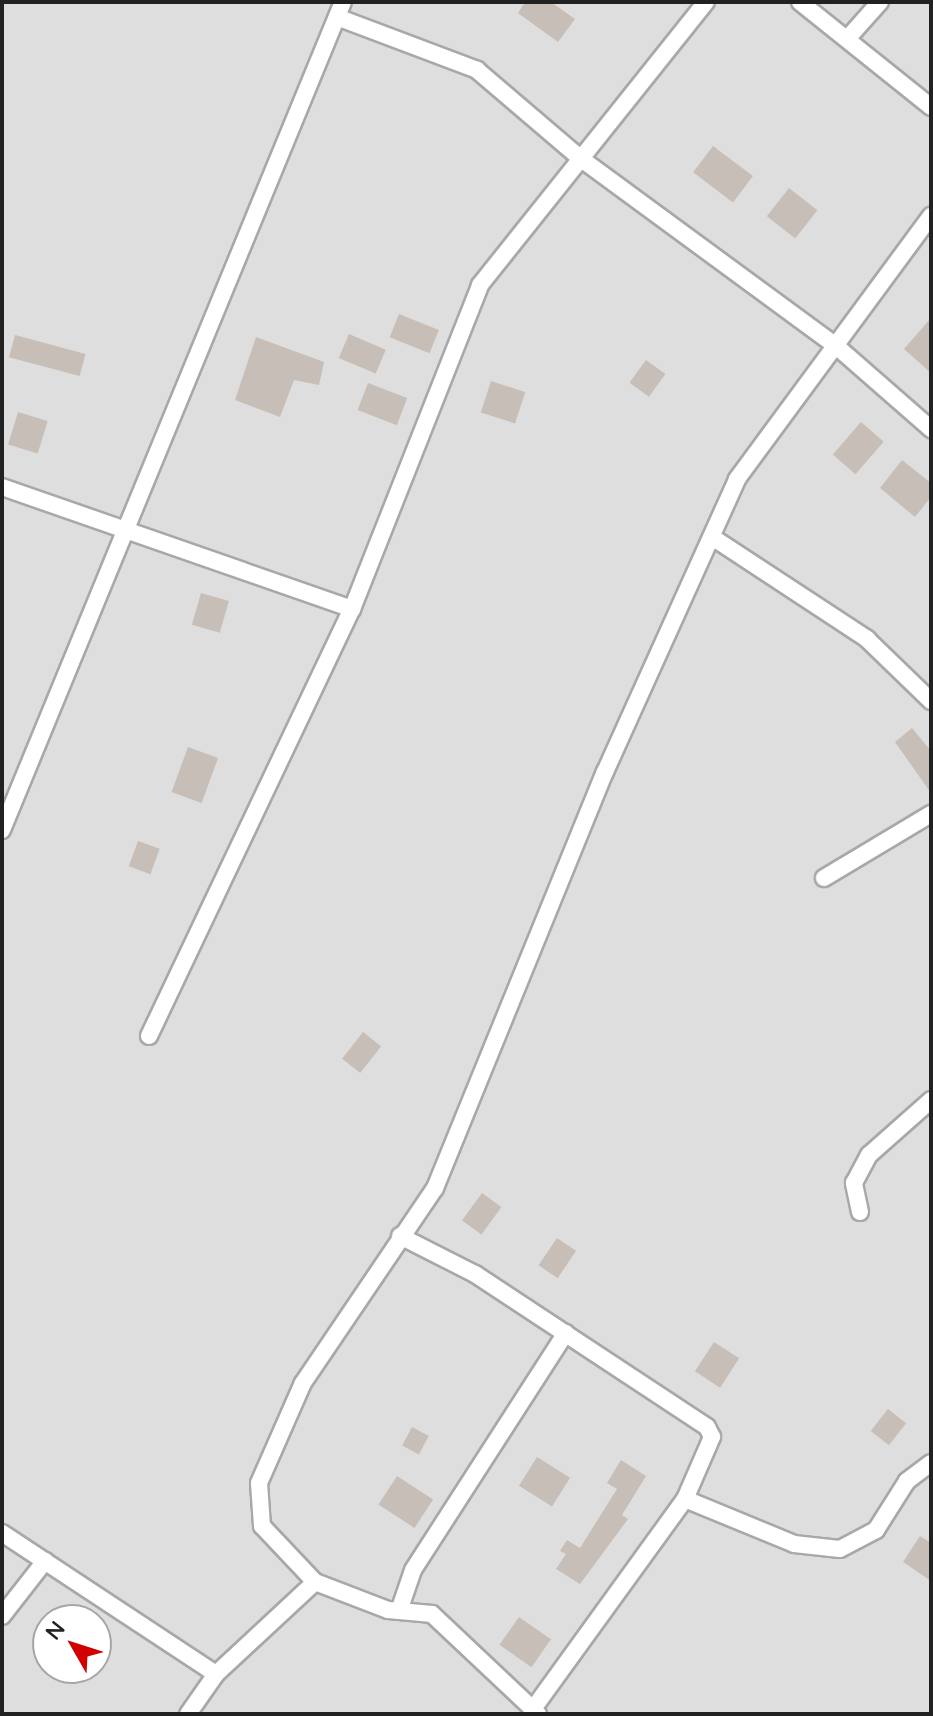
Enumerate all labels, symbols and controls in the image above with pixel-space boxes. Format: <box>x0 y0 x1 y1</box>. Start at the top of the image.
north arrow <box>32 1604 112 1684</box>
text: N <box>39 1615 71 1645</box>

